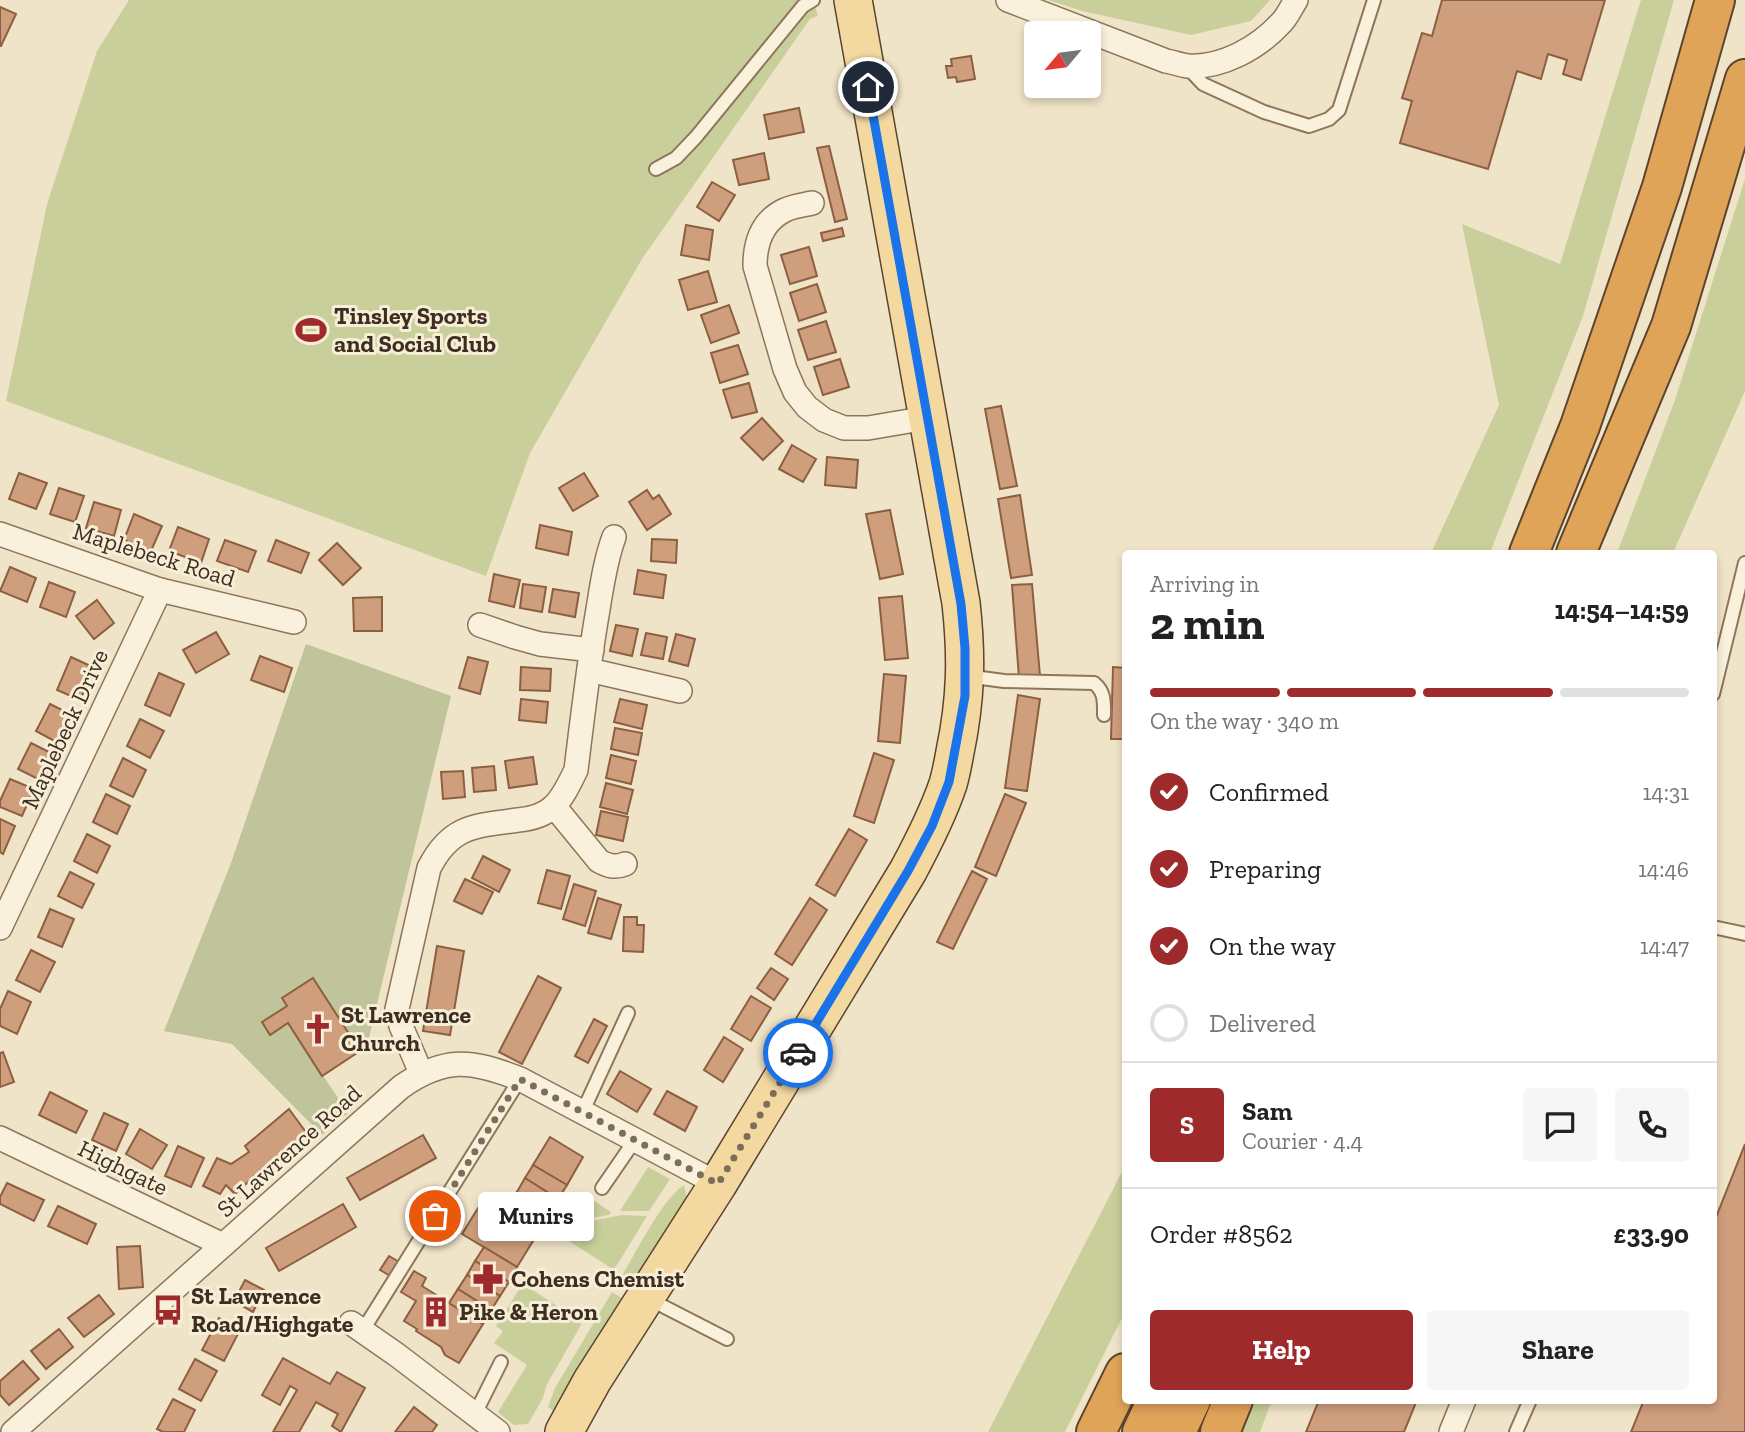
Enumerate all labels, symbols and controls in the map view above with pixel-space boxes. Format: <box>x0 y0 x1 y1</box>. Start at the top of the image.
north arrow <box>1024 21 1101 98</box>
map controls <box>1024 21 1101 98</box>
pin <box>838 57 898 117</box>
icon: home <box>849 68 887 106</box>
place label: Tinsley Sports and Social Club <box>334 301 496 358</box>
sports icon: Tinsley Sports and Social Club <box>294 313 328 347</box>
street label: Maplebeck Road <box>70 516 239 593</box>
text: Arriving in <box>1150 570 1259 598</box>
text: 14:54–14:59 <box>1555 594 1689 626</box>
text: 2 min <box>1150 596 1265 651</box>
street label: Maplebeck Drive <box>15 644 114 813</box>
text: On the way · 340 m <box>1150 707 1339 735</box>
icon: check <box>1150 773 1188 811</box>
text: Confirmed <box>1209 776 1329 808</box>
text: 14:31 <box>1642 778 1689 806</box>
icon: check <box>1150 850 1188 888</box>
text: Preparing <box>1209 853 1321 885</box>
text: 14:46 <box>1638 855 1689 883</box>
icon: check <box>1150 927 1188 965</box>
text: On the way <box>1209 930 1336 962</box>
text: 14:47 <box>1640 932 1689 960</box>
place label: St Lawrence Church <box>341 1000 471 1057</box>
text: Delivered <box>1209 1007 1316 1039</box>
church icon: St Lawrence Church <box>301 1012 335 1046</box>
courier <box>763 1018 833 1088</box>
icon: car <box>779 1034 817 1072</box>
street label: St Lawrence Road <box>210 1078 367 1223</box>
button: chat <box>1523 1088 1597 1162</box>
button: phone <box>1615 1088 1689 1162</box>
text: Sam <box>1242 1095 1292 1127</box>
text: S <box>1180 1109 1194 1141</box>
text: Courier · 4.4 <box>1242 1127 1363 1155</box>
street label: Highgate <box>74 1133 173 1202</box>
pin <box>405 1186 465 1246</box>
callout: Munirs <box>477 1192 592 1240</box>
icon: bag <box>416 1197 454 1235</box>
text: Munirs <box>499 1202 573 1230</box>
text: Order #8562 <box>1150 1218 1293 1250</box>
text: £33.90 <box>1614 1218 1689 1250</box>
pharmacy icon: Cohens Chemist <box>471 1262 505 1296</box>
place label: Cohens Chemist <box>511 1264 684 1293</box>
place label: St Lawrence Road/Highgate <box>191 1281 354 1338</box>
bus stop icon: St Lawrence Road/Highgate <box>151 1293 185 1327</box>
building icon: Pike & Heron <box>419 1295 453 1329</box>
place label: Pike & Heron <box>459 1297 598 1326</box>
button: Help <box>1150 1310 1413 1390</box>
button: Share <box>1427 1310 1689 1390</box>

